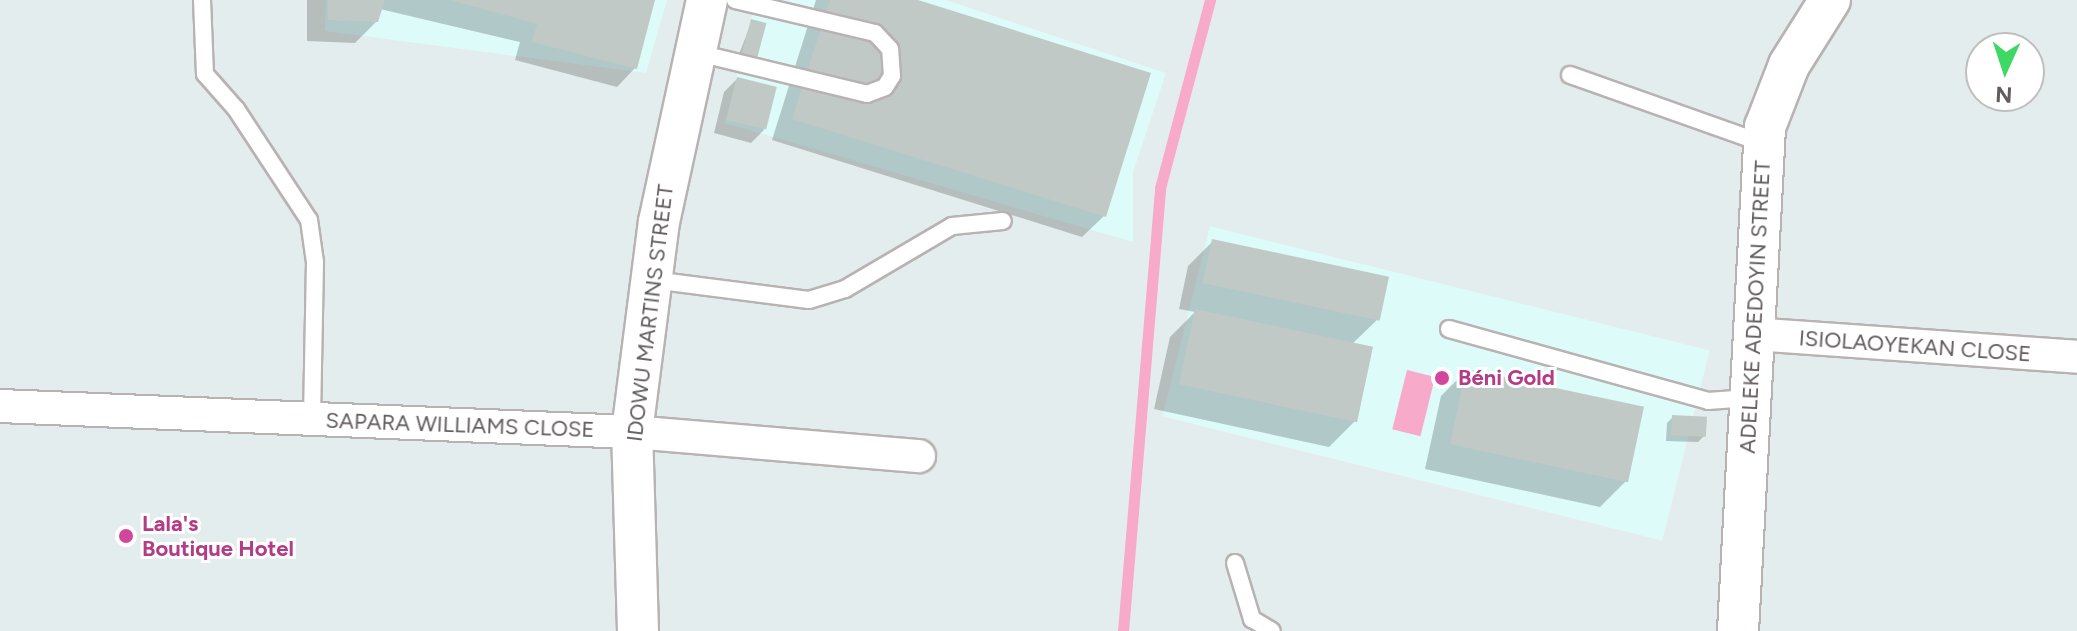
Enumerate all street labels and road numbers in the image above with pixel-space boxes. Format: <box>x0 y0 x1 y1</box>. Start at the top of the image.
street label: ADELEKE ADEDOYIN STREET <box>1734 160 1776 454</box>
street label: IDOWU MARTINS STREET <box>621 183 679 443</box>
street label: ISIOLAOYEKAN CLOSE <box>1798 325 2032 367</box>
street label: SAPARA WILLIAMS CLOSE <box>325 407 595 443</box>

